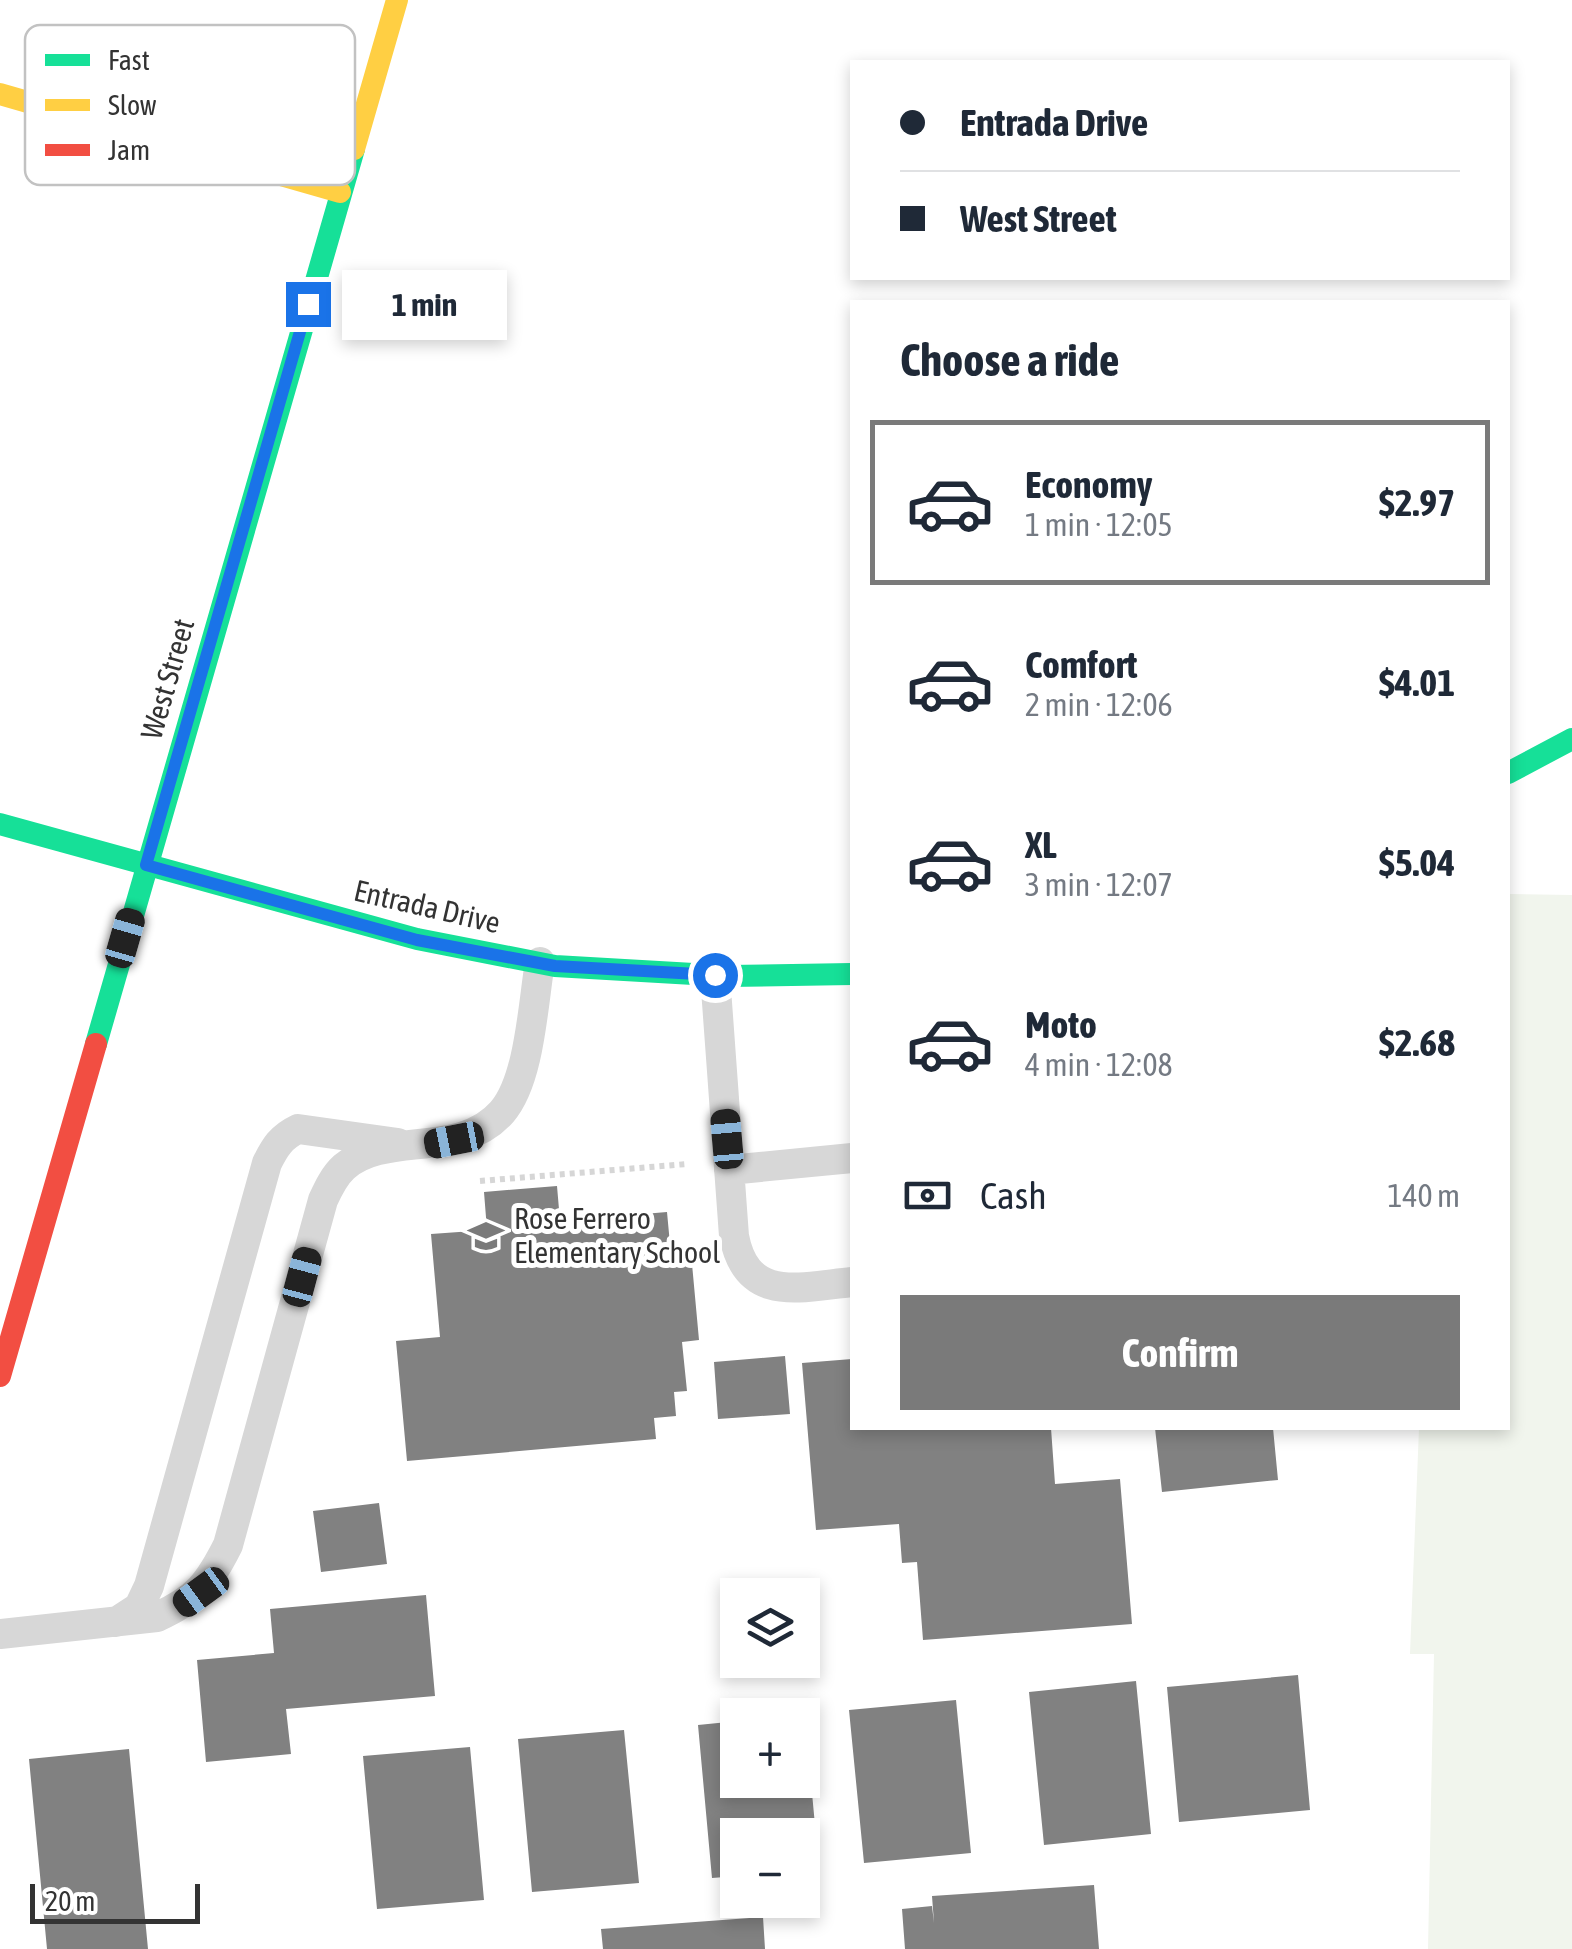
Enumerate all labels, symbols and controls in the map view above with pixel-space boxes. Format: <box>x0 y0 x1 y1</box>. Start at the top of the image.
legend <box>25 25 355 185</box>
text: Fast <box>108 44 150 76</box>
text: Slow <box>108 89 157 121</box>
text: Entrada Drive <box>960 101 1148 144</box>
text: Jam <box>108 134 150 166</box>
text: West Street <box>960 197 1117 240</box>
callout: 1 min <box>343 269 508 339</box>
route end <box>286 282 331 327</box>
text: 1 min <box>392 286 457 323</box>
text: Choose a ride <box>900 334 1119 386</box>
icon: car <box>905 458 995 548</box>
text: Economy <box>1025 463 1152 506</box>
text: $2.97 <box>1379 481 1455 524</box>
text: 1 min · 12:05 <box>1025 506 1172 543</box>
street label: West Street <box>134 615 200 743</box>
icon: car <box>905 638 995 728</box>
text: Comfort <box>1025 643 1137 686</box>
text: $4.01 <box>1379 661 1455 704</box>
text: 2 min · 12:06 <box>1025 686 1172 723</box>
icon: car <box>905 818 995 908</box>
text: XL <box>1025 823 1057 866</box>
text: $5.04 <box>1379 841 1455 884</box>
text: 3 min · 12:07 <box>1025 866 1172 903</box>
street label: Entrada Drive <box>351 873 503 939</box>
car <box>102 905 148 971</box>
route start <box>693 953 738 998</box>
icon: car <box>905 998 995 1088</box>
text: Moto <box>1025 1003 1097 1046</box>
text: $2.68 <box>1379 1021 1455 1064</box>
text: 4 min · 12:08 <box>1025 1046 1172 1083</box>
car <box>709 1108 745 1170</box>
car <box>422 1120 486 1160</box>
icon: cash <box>900 1168 955 1223</box>
text: Cash <box>980 1174 1047 1217</box>
text: 140 m <box>1387 1177 1460 1214</box>
place label: Rose Ferrero Elementary School <box>514 1201 720 1269</box>
school or university icon: Rose Ferrero Elementary School <box>467 1217 505 1255</box>
car <box>280 1244 324 1310</box>
button: Confirm <box>900 1295 1460 1410</box>
car <box>168 1562 234 1622</box>
map controls <box>720 1578 820 1918</box>
button: layers <box>720 1578 820 1678</box>
button: + <box>720 1698 820 1798</box>
button: − <box>720 1818 820 1918</box>
scale bar <box>30 1879 200 1924</box>
text: 20 m <box>45 1885 95 1917</box>

